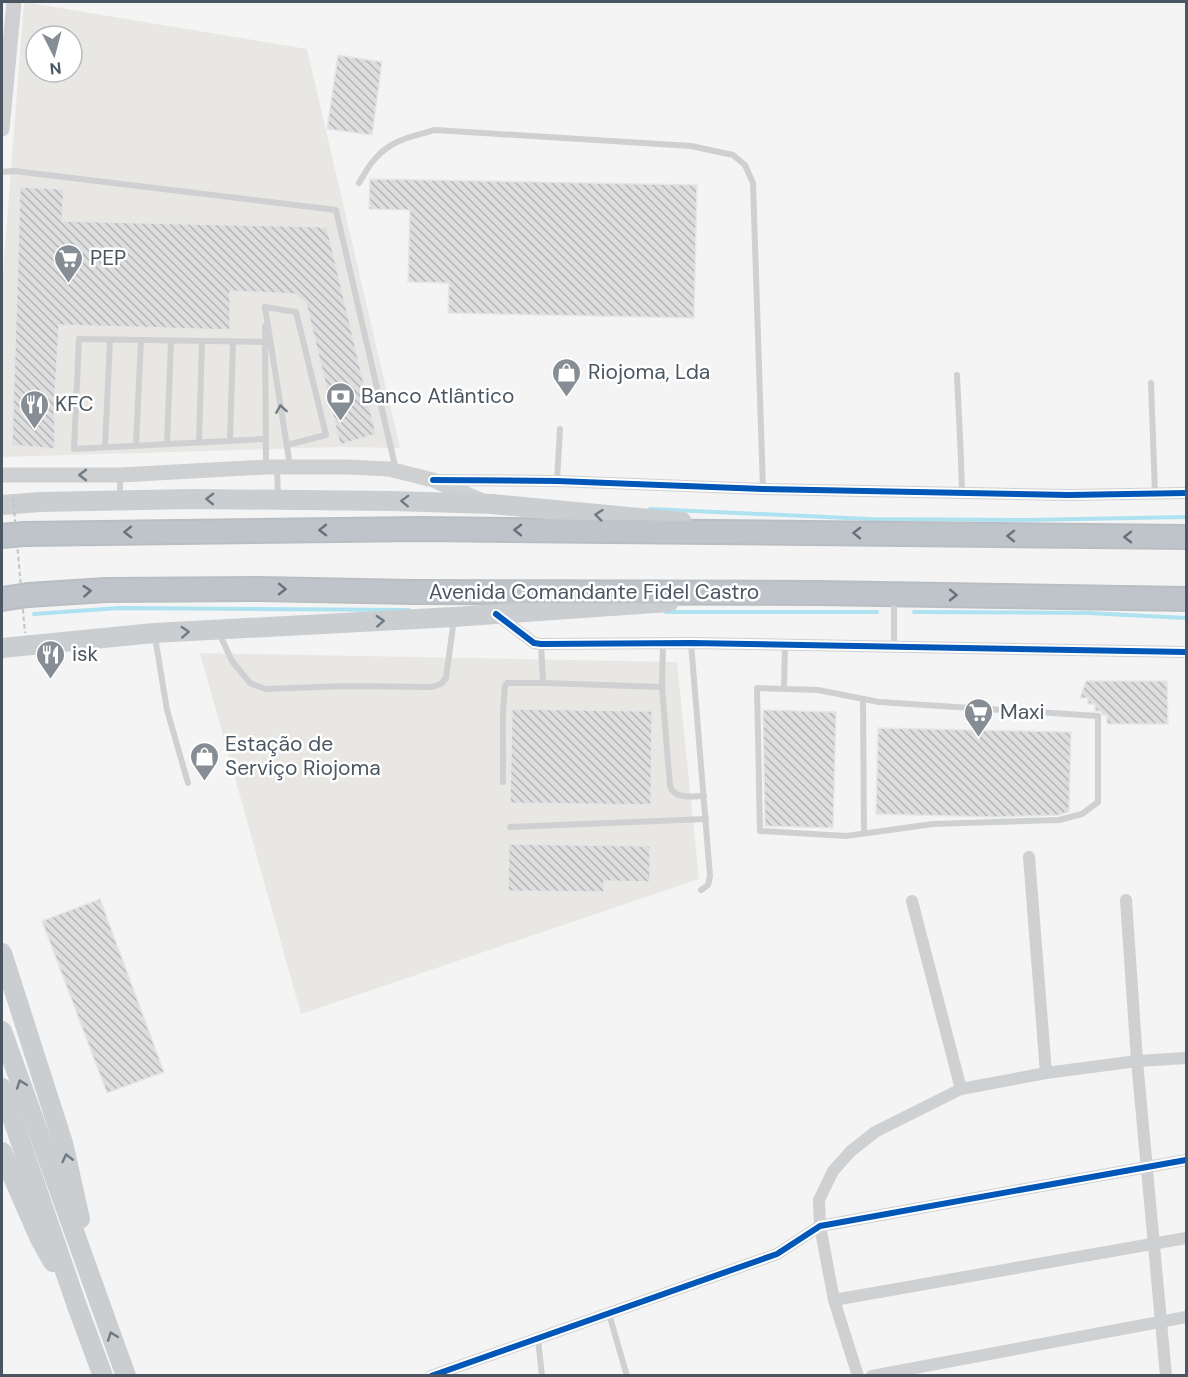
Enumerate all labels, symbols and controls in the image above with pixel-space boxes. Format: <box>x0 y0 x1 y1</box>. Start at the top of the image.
north arrow <box>24 24 84 84</box>
text: N <box>49 57 62 79</box>
supermarket icon: PEP <box>53 242 85 284</box>
place label: PEP <box>90 244 126 272</box>
shop icon: Riojoma, Lda <box>551 356 583 398</box>
place label: Riojoma, Lda <box>588 358 710 386</box>
bank icon: Banco Atlântico <box>324 380 356 422</box>
place label: Banco Atlântico <box>361 382 514 410</box>
restaurant icon: KFC <box>18 388 50 430</box>
place label: KFC <box>55 390 94 418</box>
one-way arrow <box>276 404 288 413</box>
one-way arrow <box>78 469 87 481</box>
one-way arrow <box>206 493 215 505</box>
one-way arrow <box>401 495 410 508</box>
one-way arrow <box>595 509 604 522</box>
one-way arrow <box>318 524 327 536</box>
one-way arrow <box>513 524 522 536</box>
one-way arrow <box>123 526 132 538</box>
one-way arrow <box>853 527 862 539</box>
one-way arrow <box>1006 530 1015 542</box>
one-way arrow <box>1124 531 1133 543</box>
street label: Avenida Comandante Fidel Castro <box>429 578 759 606</box>
one-way arrow <box>277 583 286 595</box>
one-way arrow <box>82 585 91 598</box>
one-way arrow <box>948 589 957 602</box>
one-way arrow <box>375 615 384 628</box>
one-way arrow <box>180 625 189 638</box>
restaurant icon: isk <box>35 638 67 680</box>
place label: isk <box>72 640 99 668</box>
supermarket icon: Maxi <box>963 696 995 738</box>
place label: Maxi <box>1000 698 1045 726</box>
place label: Estação de Serviço Riojoma <box>225 730 381 782</box>
shop icon: Estação de Serviço Riojoma <box>188 740 220 782</box>
one-way arrow <box>15 1080 28 1090</box>
one-way arrow <box>61 1153 74 1163</box>
one-way arrow <box>107 1332 120 1342</box>

